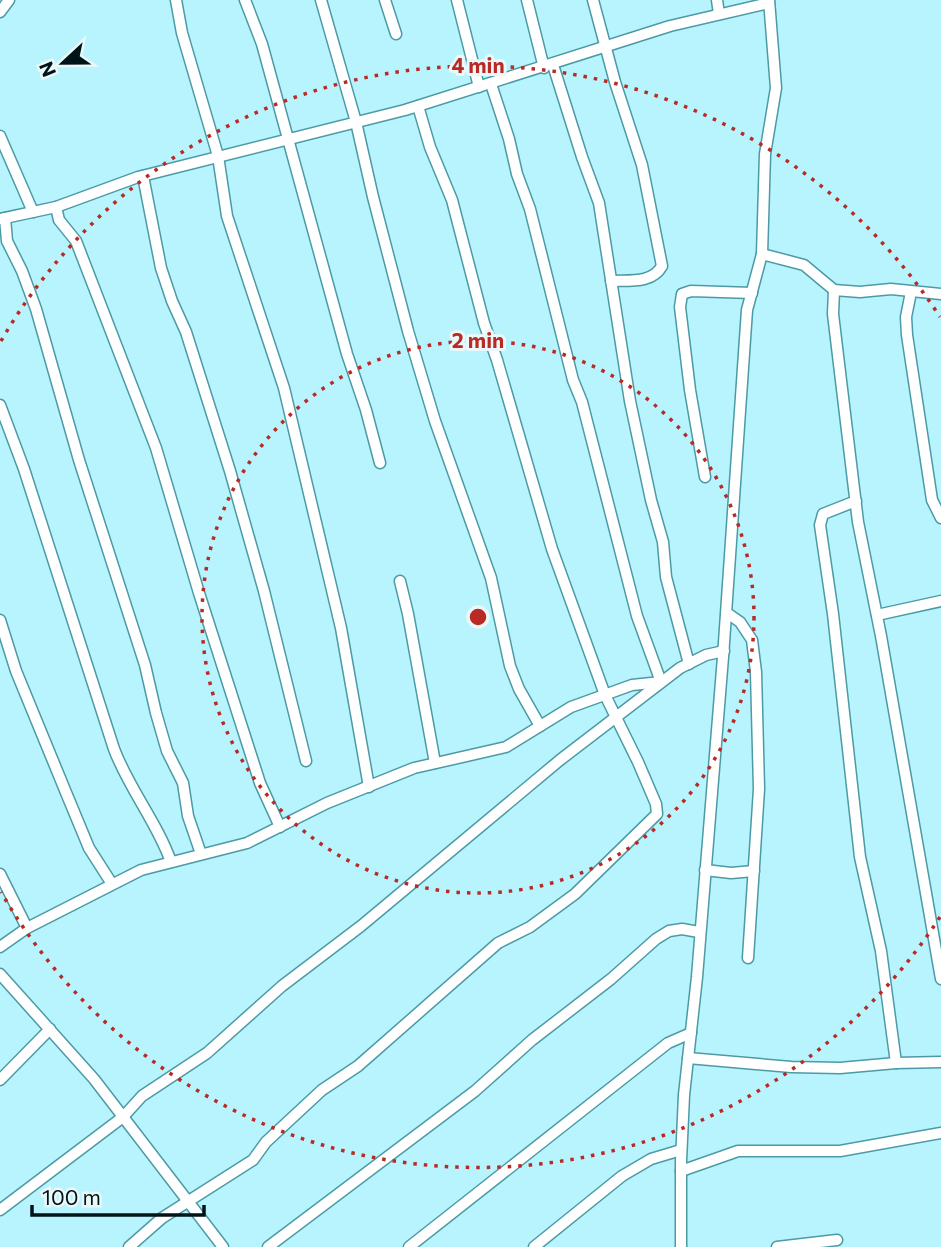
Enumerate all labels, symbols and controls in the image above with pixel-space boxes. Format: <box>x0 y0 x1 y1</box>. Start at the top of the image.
north arrow <box>28 28 98 98</box>
text: 4 min <box>451 52 505 77</box>
text: N <box>33 59 60 80</box>
text: 2 min <box>452 327 504 352</box>
centre of rings <box>466 605 490 629</box>
scale bar <box>32 1174 203 1218</box>
text: 100 m <box>42 1184 101 1209</box>

